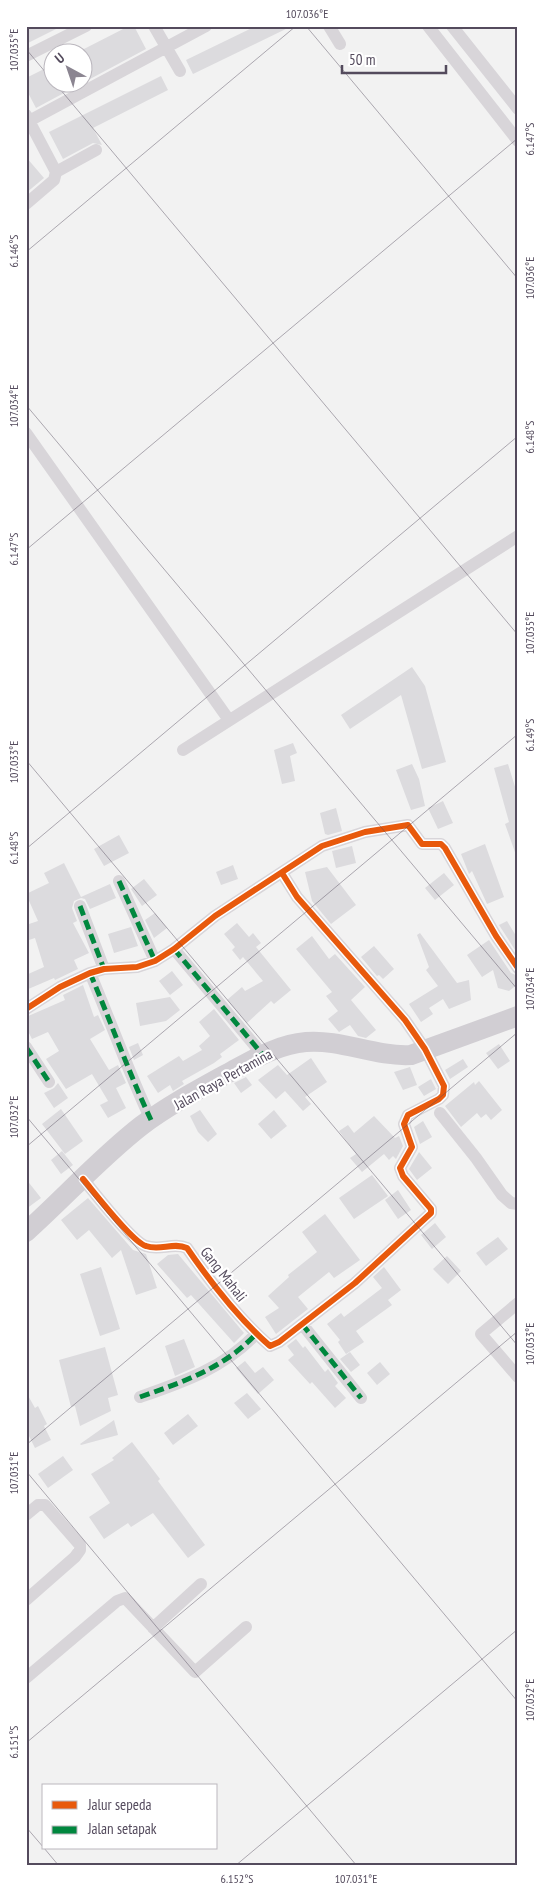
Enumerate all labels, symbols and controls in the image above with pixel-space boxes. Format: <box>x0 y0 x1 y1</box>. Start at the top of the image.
text: 107.036°E <box>286 6 328 21</box>
text: 107.035°E <box>6 29 21 71</box>
north arrow <box>42 42 92 92</box>
scale bar <box>342 42 445 74</box>
text: U <box>51 49 68 67</box>
text: 50 m <box>349 50 375 69</box>
text: 6.147°S <box>522 123 537 155</box>
text: 6.146°S <box>6 235 21 267</box>
text: 107.036°E <box>522 257 537 299</box>
text: 107.034°E <box>6 385 21 427</box>
text: 6.148°S <box>522 421 537 453</box>
text: 6.147°S <box>6 533 21 565</box>
text: 107.035°E <box>522 612 537 654</box>
text: 6.149°S <box>522 719 537 751</box>
text: 107.033°E <box>6 741 21 783</box>
text: 6.148°S <box>6 832 21 864</box>
text: 107.034°E <box>522 968 537 1010</box>
street label: Jalan Raya Pertamina <box>170 1044 276 1114</box>
text: 107.032°E <box>6 1096 21 1138</box>
street label: Gang Mahali <box>197 1243 251 1305</box>
text: 107.033°E <box>522 1323 537 1365</box>
text: 107.031°E <box>6 1452 21 1494</box>
text: 107.032°E <box>522 1679 537 1721</box>
text: 6.151°S <box>6 1726 21 1758</box>
legend <box>42 1784 218 1850</box>
text: Jalur sepeda <box>87 1795 151 1814</box>
text: Jalan setapak <box>87 1819 157 1838</box>
text: 6.152°S <box>221 1871 253 1886</box>
text: 107.031°E <box>335 1871 377 1886</box>

